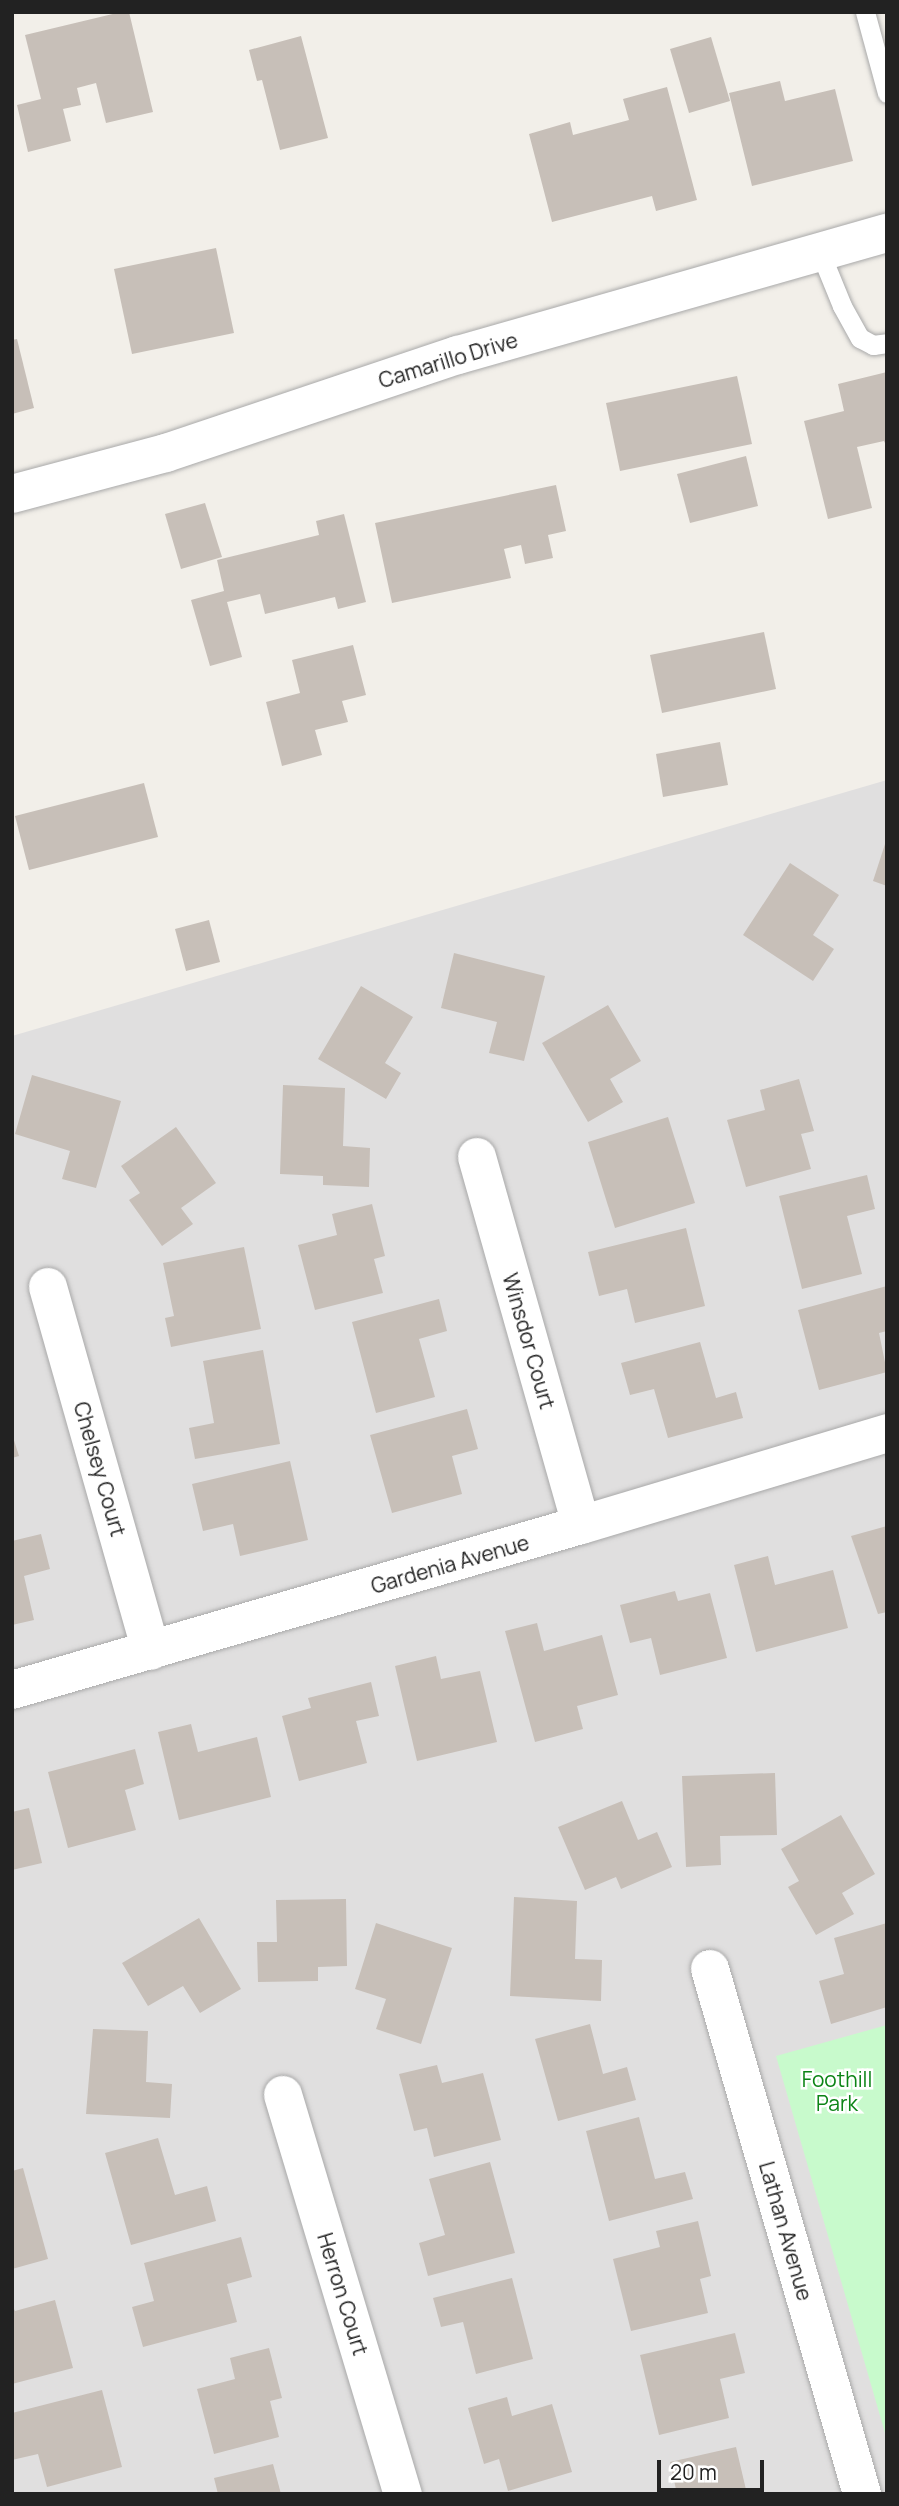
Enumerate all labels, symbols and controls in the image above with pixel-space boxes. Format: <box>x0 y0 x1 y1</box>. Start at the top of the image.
street label: Camarillo Drive <box>375 327 521 393</box>
street label: Winsdor Court <box>498 1270 560 1412</box>
street label: Chelsey Court <box>69 1399 131 1539</box>
street label: Gardenia Avenue <box>368 1529 532 1599</box>
park label: Foothill Park <box>802 2066 872 2116</box>
street label: Lathan Avenue <box>754 2159 818 2303</box>
street label: Herron Court <box>312 2230 374 2358</box>
scale bar <box>661 2446 768 2490</box>
text: 20 m <box>670 2458 717 2486</box>

